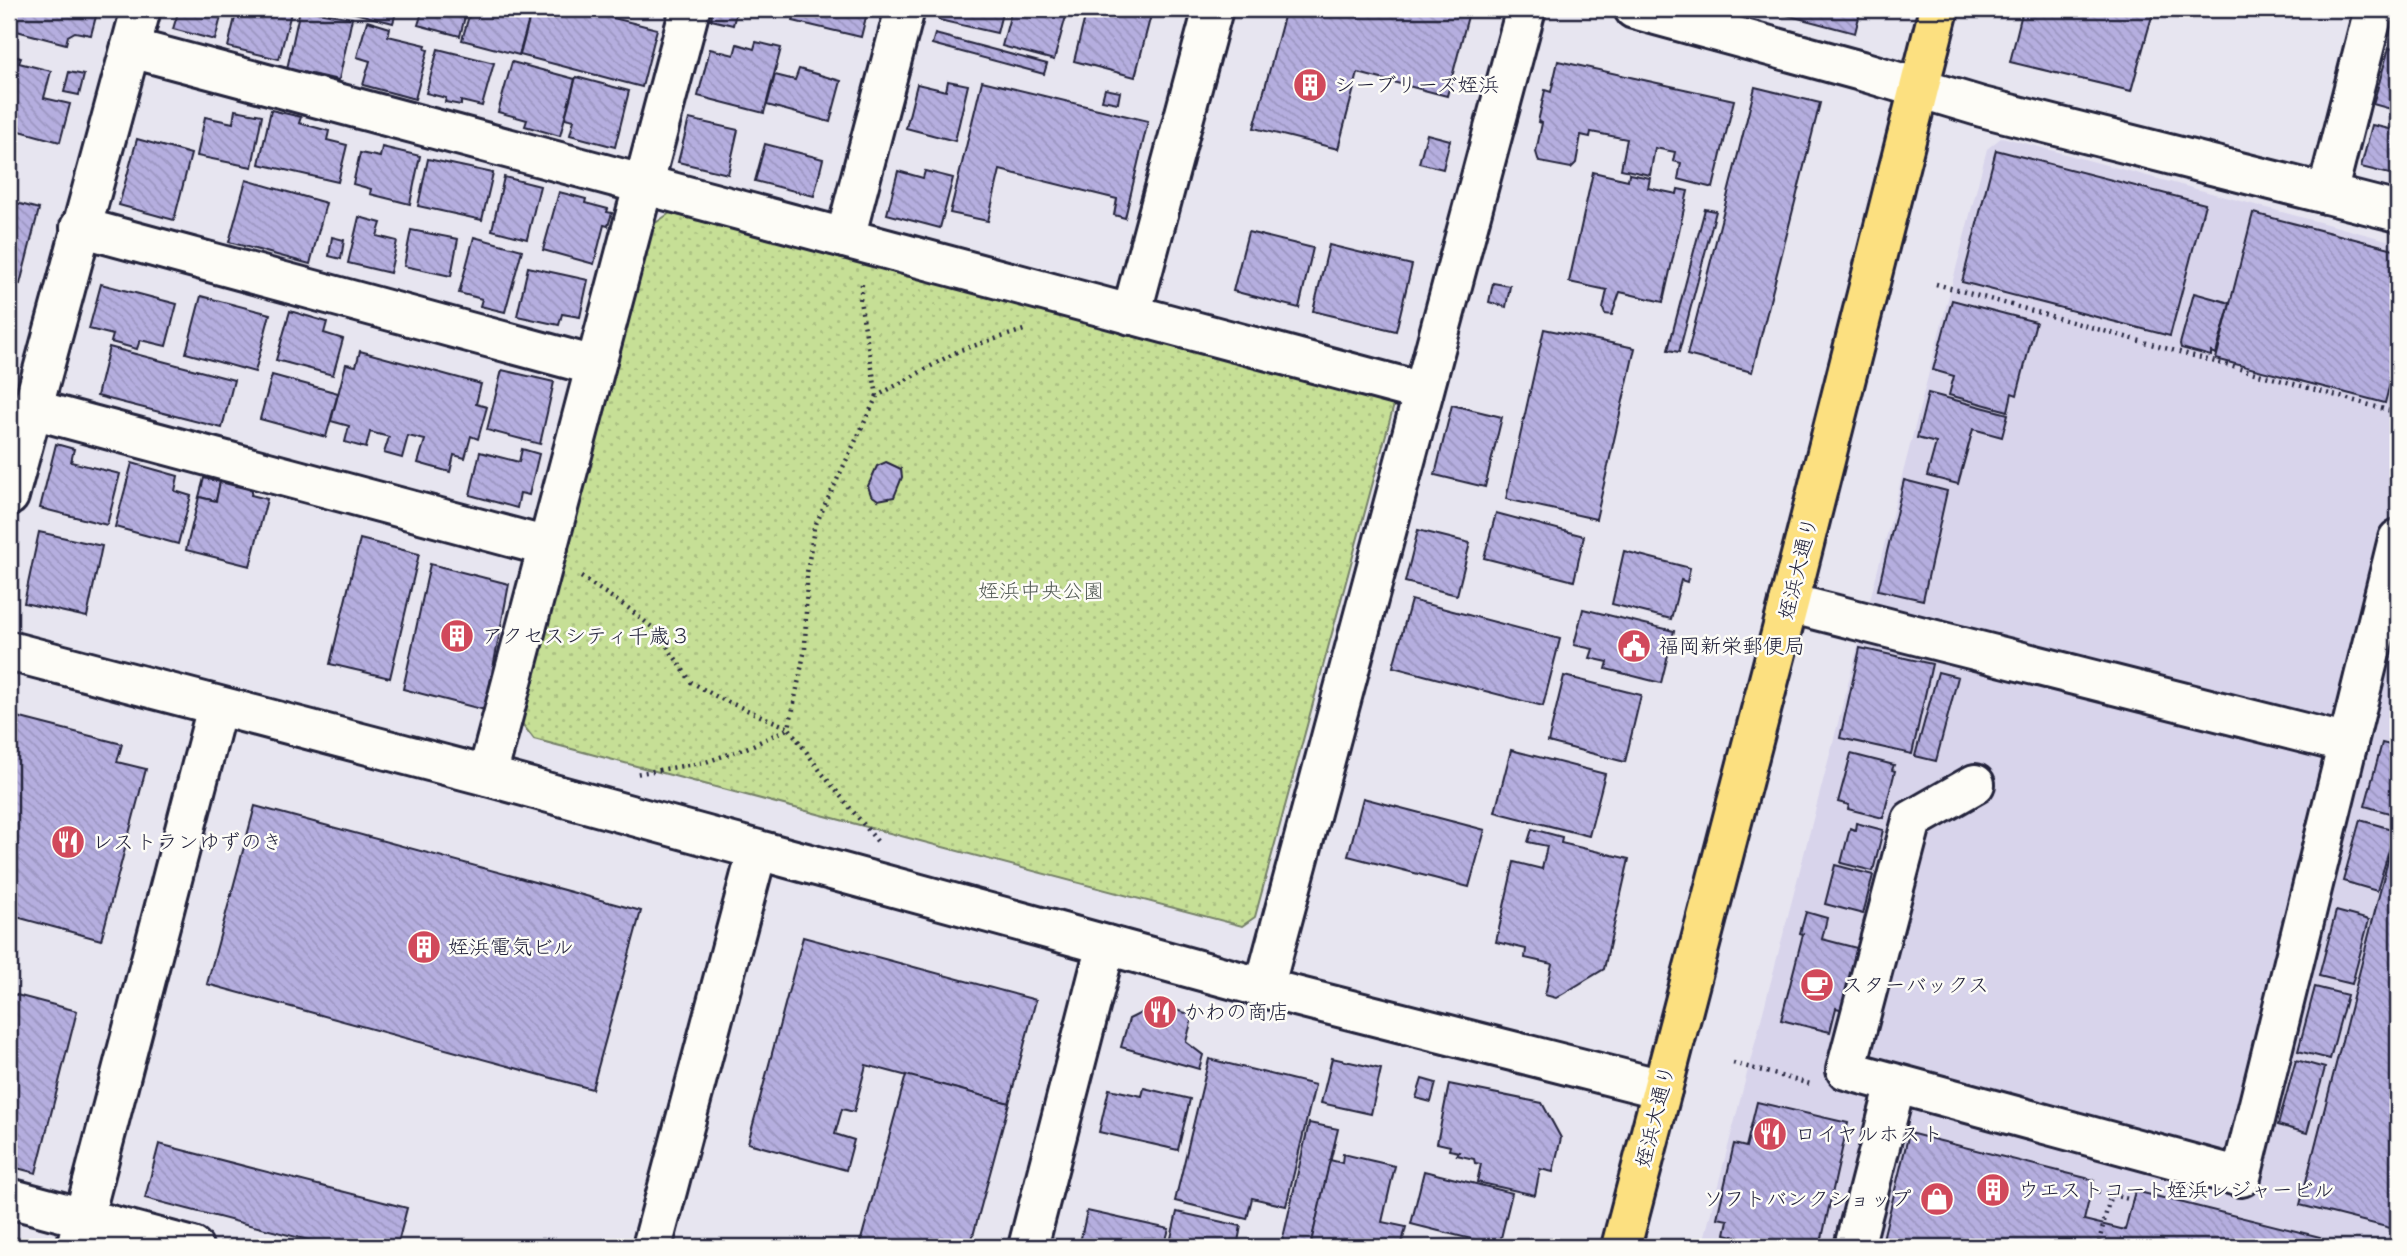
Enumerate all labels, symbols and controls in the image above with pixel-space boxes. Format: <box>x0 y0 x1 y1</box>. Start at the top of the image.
building icon: シーブリーズ姪浜 <box>1291 66 1329 104</box>
place label: シーブリーズ姪浜 <box>1334 72 1499 100</box>
street label: 姪浜大通り <box>1773 514 1825 623</box>
park label: 姪浜中央公園 <box>978 578 1104 606</box>
building icon: アクセスシティ千歳３ <box>438 617 476 655</box>
place label: アクセスシティ千歳３ <box>482 623 691 651</box>
public building icon: 福岡新栄郵便局 <box>1615 627 1653 665</box>
place label: 福岡新栄郵便局 <box>1658 633 1805 661</box>
restaurant icon: レストランゆずのき <box>49 823 87 861</box>
place label: レストランゆずのき <box>92 829 283 857</box>
building icon: 姪浜電気ビル <box>405 928 443 966</box>
place label: 姪浜電気ビル <box>448 934 574 962</box>
cafe icon: スターバックス <box>1798 966 1836 1004</box>
place label: スターバックス <box>1842 972 1989 1000</box>
restaurant icon: かわの商店 <box>1141 993 1179 1031</box>
place label: かわの商店 <box>1184 999 1289 1027</box>
street label: 姪浜大通り <box>1630 1062 1682 1171</box>
restaurant icon: ロイヤルホスト <box>1751 1115 1789 1153</box>
place label: ロイヤルホスト <box>1795 1121 1943 1149</box>
building icon: ウエストコート姪浜レジャービル <box>1974 1171 2012 1209</box>
place label: ウエストコート姪浜レジャービル <box>2018 1177 2334 1205</box>
shop icon: ソフトバンクショップ <box>1918 1180 1956 1218</box>
place label: ソフトバンクショップ <box>1703 1186 1912 1214</box>

